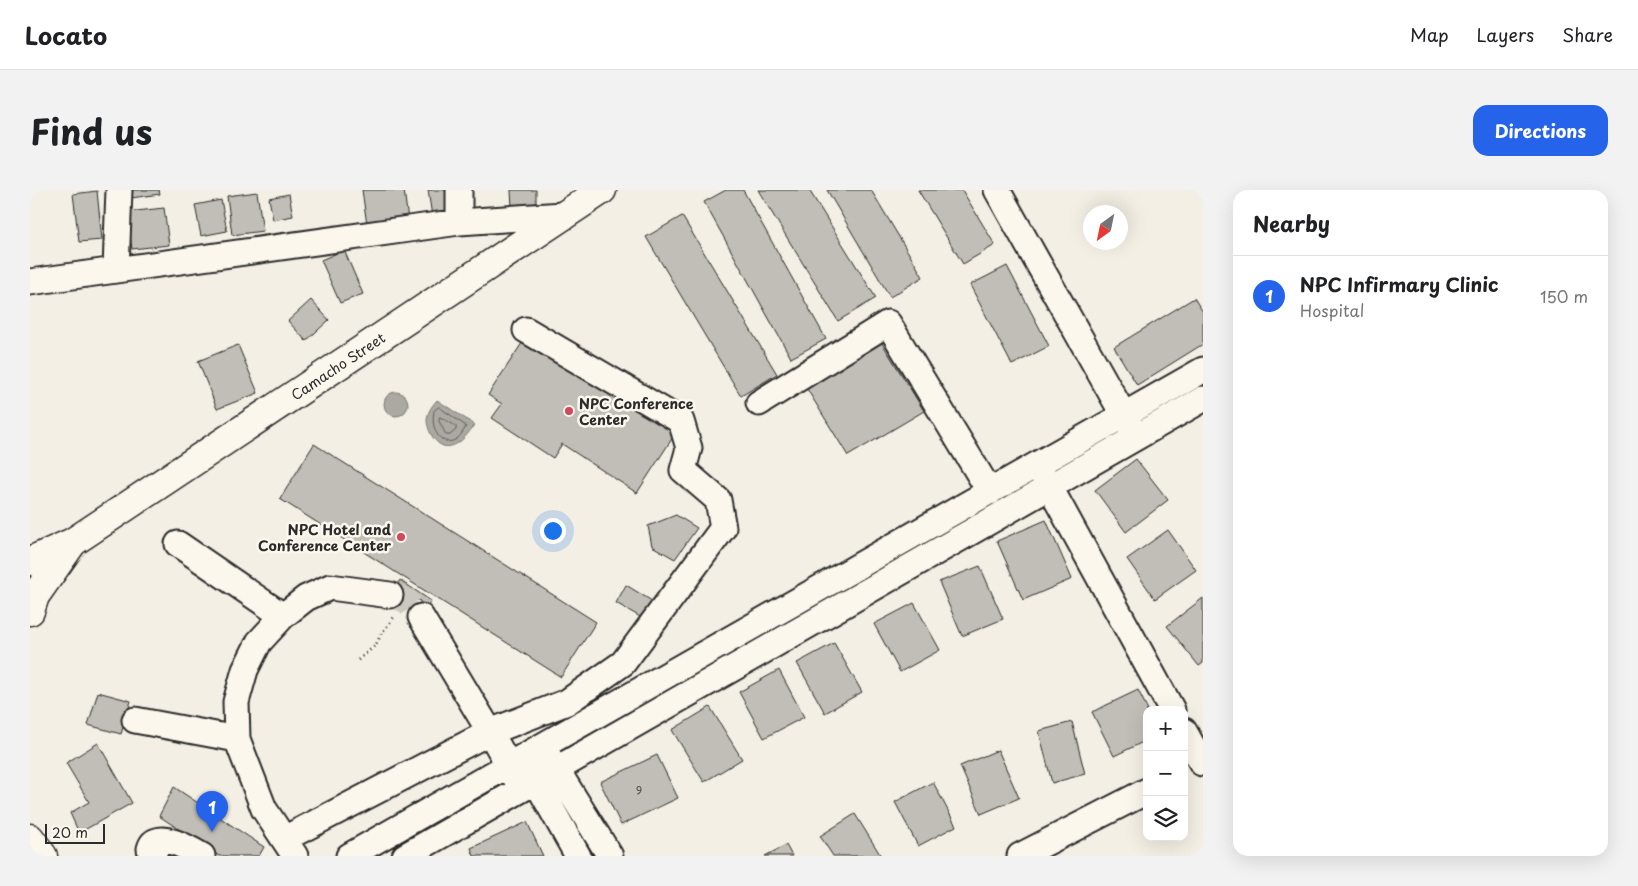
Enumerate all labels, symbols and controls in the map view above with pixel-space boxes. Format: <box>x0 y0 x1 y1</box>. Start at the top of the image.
text: Locato <box>25 17 107 53</box>
text: Map <box>1410 21 1449 48</box>
text: Layers <box>1477 21 1534 48</box>
text: Share <box>1562 21 1613 48</box>
text: Find us <box>30 104 152 157</box>
button: Directions <box>1473 105 1608 156</box>
north arrow <box>1083 205 1128 250</box>
text: Nearby <box>1253 207 1330 239</box>
text: NPC Infirmary Clinic <box>1300 270 1499 298</box>
text: 1 <box>1265 284 1273 308</box>
text: 150 m <box>1540 284 1588 308</box>
text: Hospital <box>1300 298 1364 322</box>
street label: Camacho Street <box>286 327 389 405</box>
place label: NPC Conference Center <box>579 393 694 430</box>
marker: NPC Conference Center <box>563 405 575 417</box>
your location <box>540 518 566 544</box>
place label: NPC Hotel and Conference Center <box>258 519 392 556</box>
marker: NPC Hotel and Conference Center <box>395 531 407 543</box>
map controls <box>1143 706 1188 841</box>
button: + <box>1143 706 1188 751</box>
button: − <box>1143 751 1188 796</box>
house number: 9 <box>636 782 642 799</box>
pin: 1 <box>196 791 228 832</box>
button: layers <box>1143 796 1188 841</box>
scale bar <box>45 821 105 844</box>
text: 20 m <box>52 822 88 843</box>

